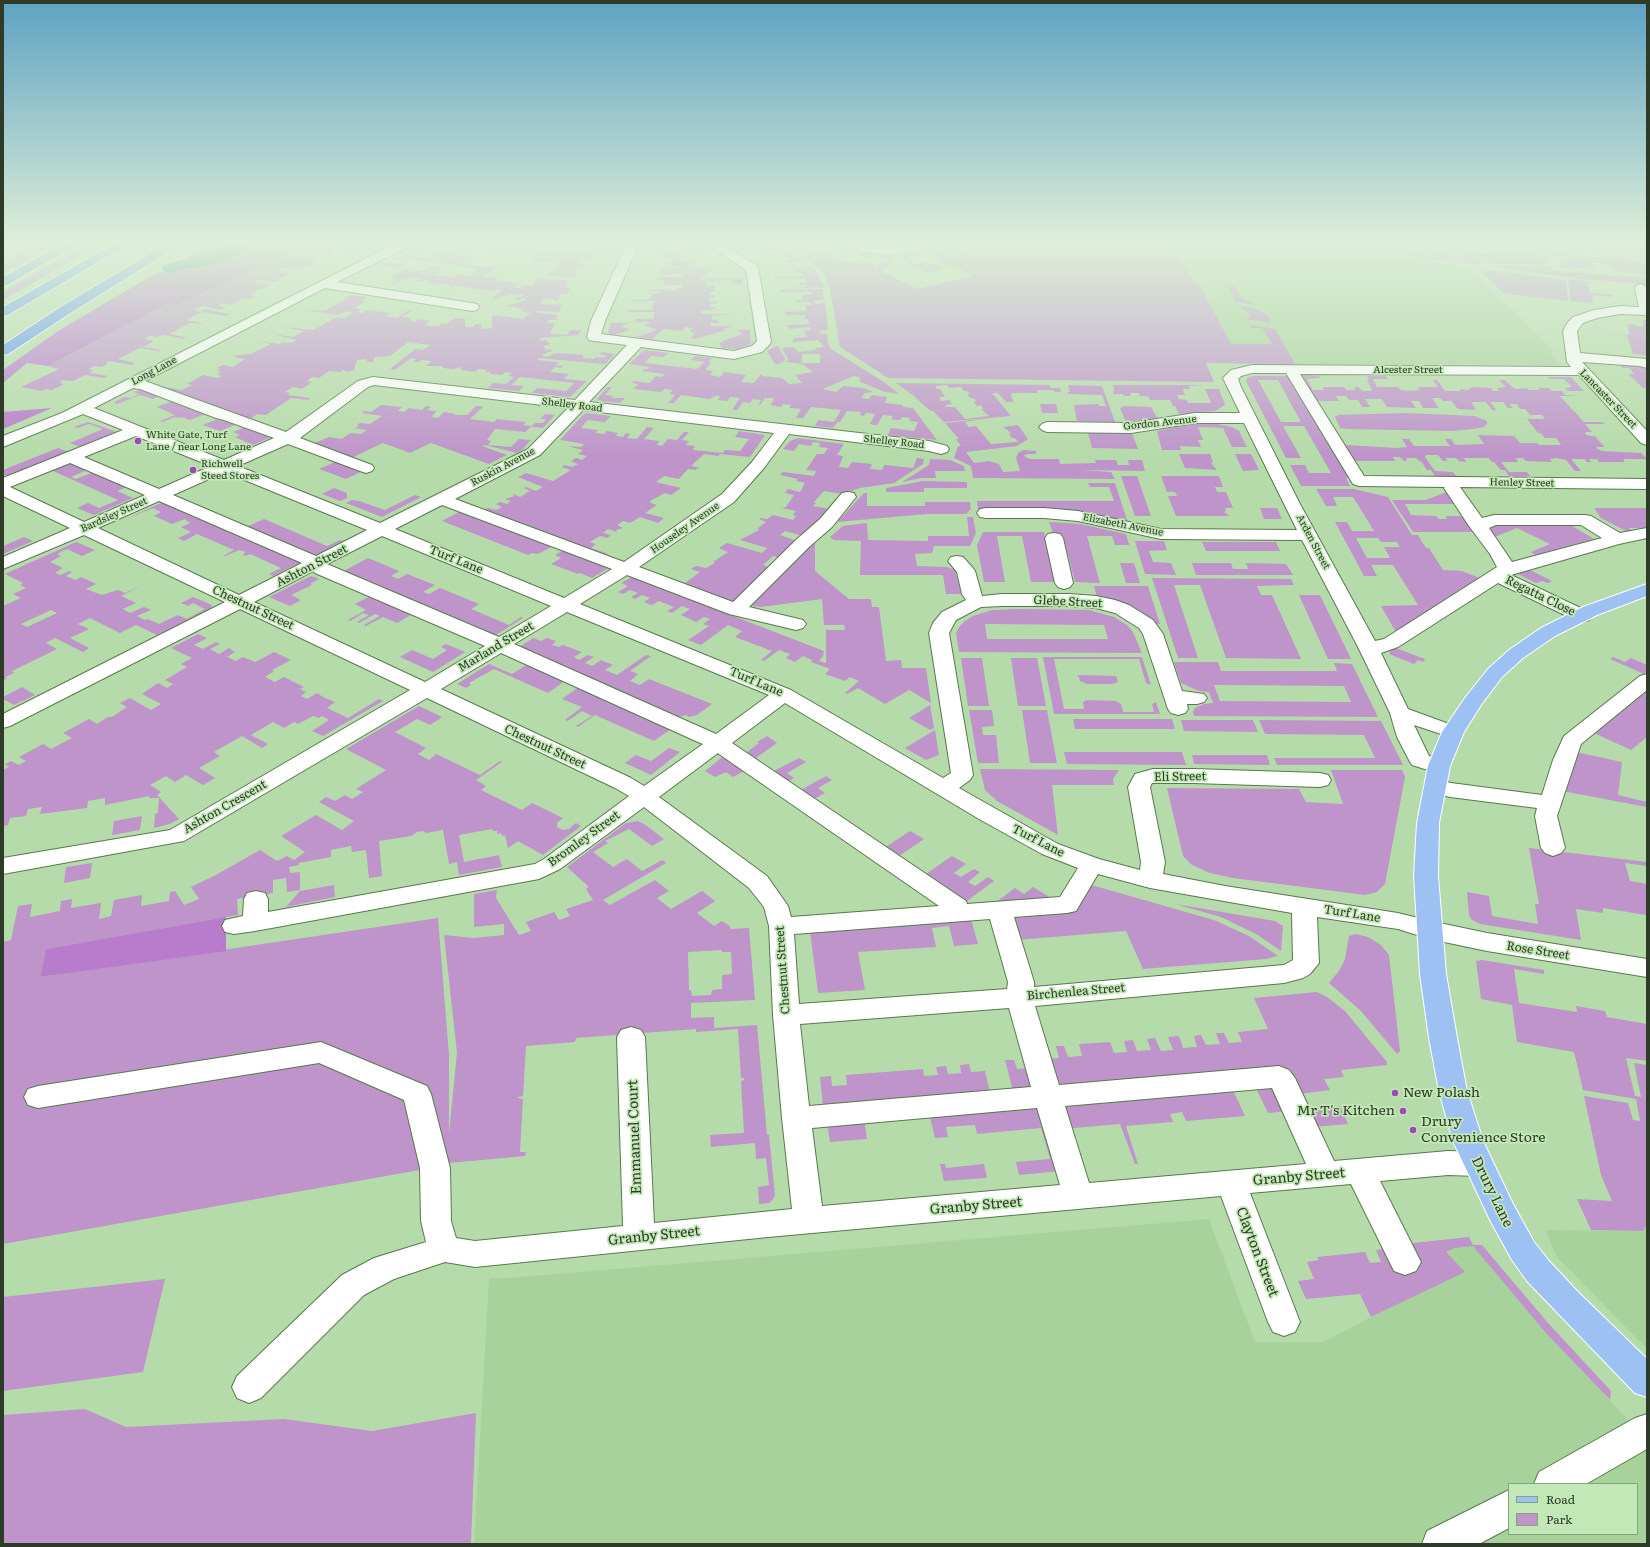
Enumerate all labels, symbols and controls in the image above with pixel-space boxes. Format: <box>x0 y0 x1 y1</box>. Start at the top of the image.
street label: Long Lane <box>129 354 179 388</box>
street label: Alcester Street <box>1373 364 1443 376</box>
street label: Lancaster Street <box>1577 367 1639 431</box>
street label: Shelley Road <box>541 395 603 415</box>
street label: Gordon Avenue <box>1123 413 1197 433</box>
place label: White Gate, Turf Lane / near Long Lane <box>146 429 251 452</box>
street label: Shelley Road <box>863 433 925 451</box>
marker: White Gate, Turf Lane / near Long Lane <box>133 436 143 446</box>
street label: Ruskin Avenue <box>469 445 537 489</box>
place label: Richwell Steed Stores <box>201 458 259 482</box>
marker: Richwell Steed Stores <box>188 465 198 475</box>
street label: Henley Street <box>1490 476 1554 490</box>
street label: Bardsley Street <box>79 495 149 535</box>
street label: Houseley Avenue <box>648 500 722 556</box>
street label: Elizabeth Avenue <box>1082 511 1164 539</box>
street label: Arden Street <box>1294 513 1332 571</box>
street label: Ashton Street <box>274 542 350 590</box>
street label: Turf Lane <box>427 543 485 577</box>
street label: Regatta Close <box>1503 573 1577 619</box>
street label: Chestnut Street <box>210 583 296 633</box>
street label: Glebe Street <box>1033 593 1103 611</box>
street label: Marland Street <box>455 619 537 675</box>
street label: Turf Lane <box>727 664 785 700</box>
street label: Chestnut Street <box>502 722 588 772</box>
street label: Eli Street <box>1154 769 1206 785</box>
street label: Ashton Crescent <box>181 777 269 837</box>
street label: Bromley Street <box>545 808 623 870</box>
street label: Turf Lane <box>1009 822 1067 860</box>
street label: Turf Lane <box>1323 902 1381 926</box>
street label: Chestnut Street <box>773 925 793 1015</box>
street label: Rose Street <box>1505 939 1571 963</box>
street label: Birchenlea Street <box>1026 981 1126 1003</box>
street label: Emmanuel Court <box>625 1079 645 1195</box>
place label: New Polash <box>1403 1085 1480 1101</box>
marker: New Polash <box>1390 1088 1400 1098</box>
place label: Mr T's Kitchen <box>1297 1103 1395 1119</box>
marker: Mr T's Kitchen <box>1398 1106 1408 1116</box>
place label: Drury Convenience Store <box>1421 1114 1545 1146</box>
marker: Drury Convenience Store <box>1408 1125 1418 1135</box>
street label: Drury Lane <box>1468 1154 1516 1230</box>
street label: Granby Street <box>1252 1165 1346 1189</box>
street label: Granby Street <box>929 1194 1023 1218</box>
street label: Clayton Street <box>1232 1205 1282 1299</box>
street label: Granby Street <box>607 1223 701 1249</box>
legend <box>1508 1483 1638 1535</box>
text: Road <box>1546 1490 1575 1508</box>
text: Park <box>1546 1510 1572 1528</box>

